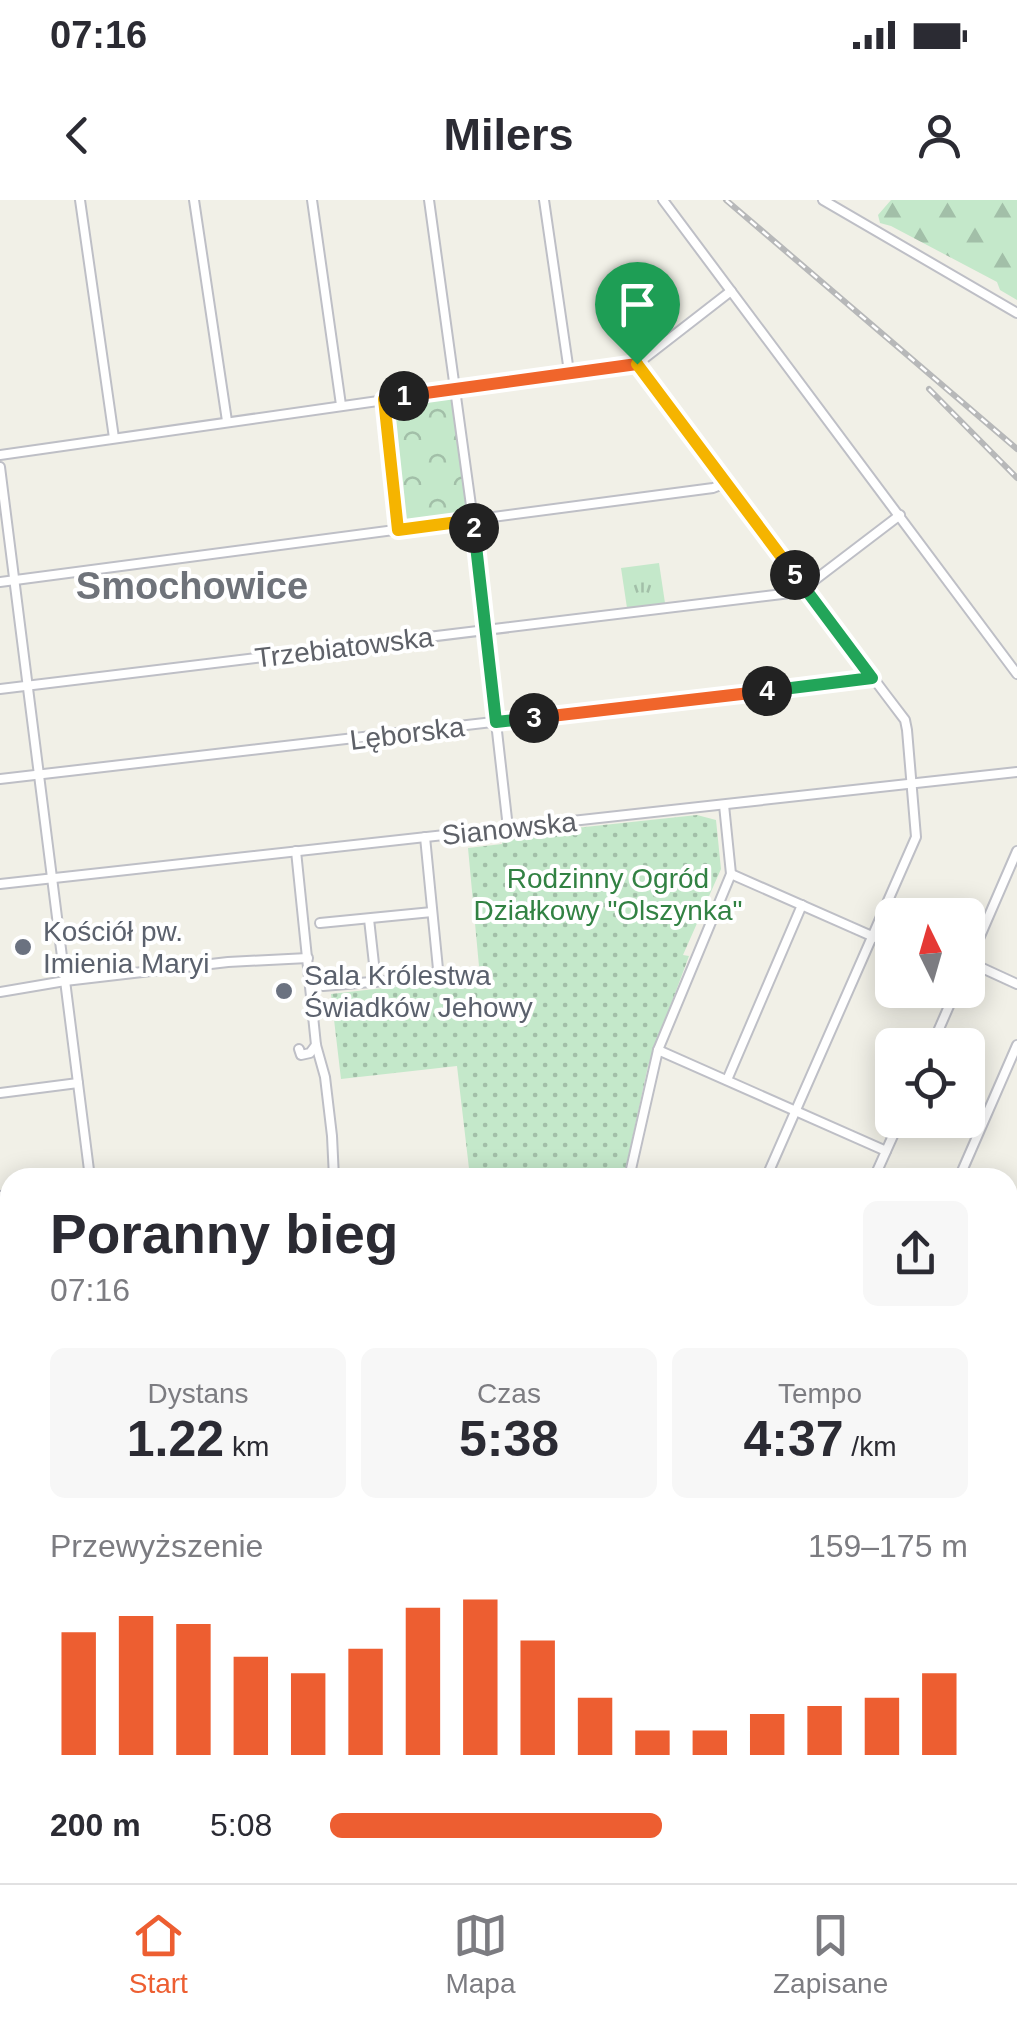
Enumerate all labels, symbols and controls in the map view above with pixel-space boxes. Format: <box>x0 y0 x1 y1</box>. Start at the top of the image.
text: 07:16 <box>50 14 147 56</box>
icon: back <box>50 108 105 163</box>
icon: person <box>912 108 967 163</box>
text: Milers <box>443 109 574 160</box>
pin <box>595 262 680 365</box>
icon: arrive <box>610 277 665 332</box>
pin: 1 <box>379 371 429 421</box>
text: 1 <box>396 380 412 411</box>
pin: 2 <box>449 503 499 553</box>
text: 2 <box>466 512 482 543</box>
pin: 5 <box>770 550 820 600</box>
text: 5 <box>787 559 803 590</box>
district label: Smochowice <box>76 565 308 607</box>
street label: Trzebiatowska <box>253 621 435 674</box>
pin: 4 <box>742 666 792 716</box>
text: 4 <box>759 675 775 706</box>
pin: 3 <box>509 693 559 743</box>
text: 3 <box>526 702 542 733</box>
street label: Lęborska <box>348 711 467 756</box>
street label: Sianowska <box>440 806 578 851</box>
park label: Rodzinny Ogród Działkowy "Olszynka" <box>474 863 742 926</box>
north arrow <box>875 898 985 1008</box>
map controls <box>875 898 985 1138</box>
place label: Kościół pw. Imienia Maryi <box>43 916 209 979</box>
marker: Kościół pw. Imienia Maryi <box>12 936 34 958</box>
place label: Sala Królestwa Świadków Jehowy <box>304 960 533 1023</box>
marker: Sala Królestwa Świadków Jehowy <box>273 980 295 1002</box>
button: locate <box>875 1028 985 1138</box>
button: share <box>863 1201 968 1306</box>
text: Poranny bieg <box>50 1203 398 1265</box>
text: 07:16 <box>50 1272 130 1308</box>
text: Dystans <box>147 1378 249 1409</box>
text: Czas <box>477 1378 541 1409</box>
text: Tempo <box>778 1378 862 1409</box>
text: 1.22 <box>127 1411 224 1467</box>
text: 5:38 <box>459 1411 559 1467</box>
text: 4:37 <box>744 1411 844 1467</box>
text: km <box>224 1431 269 1462</box>
text: /km <box>844 1431 896 1462</box>
text: Przewyższenie <box>50 1528 263 1564</box>
text: 159–175 m <box>808 1528 968 1564</box>
text: 200 m <box>50 1807 141 1843</box>
text: 5:08 <box>210 1807 272 1843</box>
tab: Start <box>129 1908 188 2000</box>
tab: Mapa <box>445 1908 515 2000</box>
tab: Zapisane <box>773 1908 888 2000</box>

